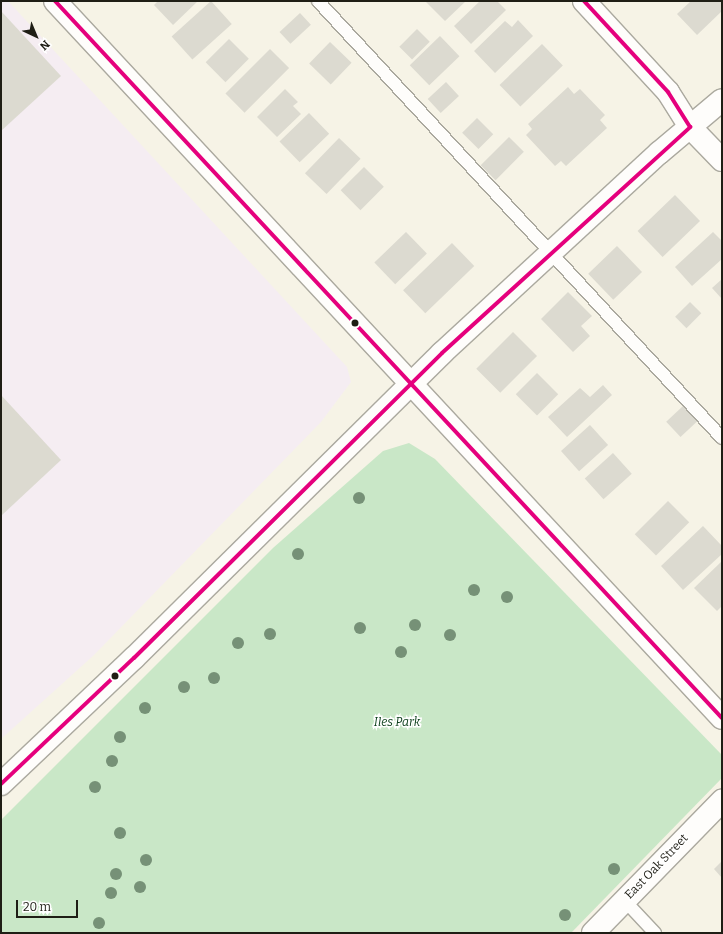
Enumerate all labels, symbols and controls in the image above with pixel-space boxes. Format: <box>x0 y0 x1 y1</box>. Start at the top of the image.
north arrow <box>16 16 56 56</box>
text: N <box>37 37 52 53</box>
unlabelled marker <box>350 318 360 328</box>
unlabelled marker <box>110 671 120 681</box>
park label: Iles Park <box>374 716 420 730</box>
street label: East Oak Street <box>622 832 692 902</box>
scale bar <box>18 892 80 918</box>
text: 20 m <box>23 900 51 914</box>

